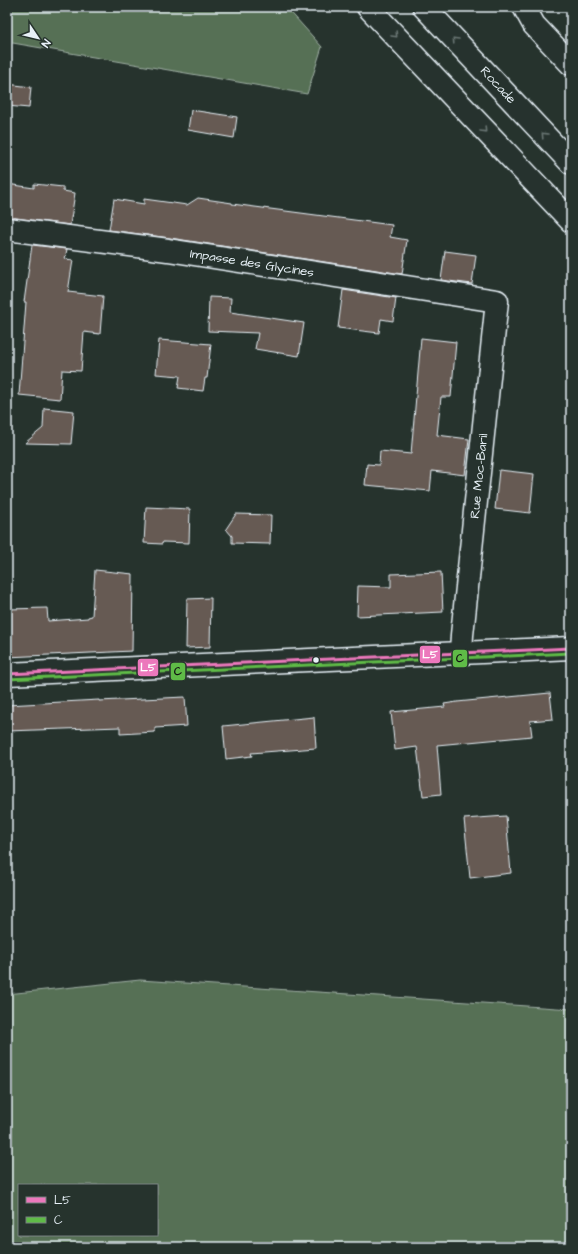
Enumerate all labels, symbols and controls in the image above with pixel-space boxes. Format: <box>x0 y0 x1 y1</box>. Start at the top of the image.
north arrow <box>18 18 58 58</box>
one-way arrow <box>390 30 397 38</box>
text: N <box>38 36 54 51</box>
one-way arrow <box>452 37 460 45</box>
street label: Rocade <box>476 62 520 108</box>
one-way arrow <box>479 125 487 133</box>
one-way arrow <box>542 132 549 140</box>
street label: Impasse des Glycines <box>189 244 316 283</box>
street label: Rue Moc-Baril <box>466 433 492 519</box>
line badge: L5 <box>419 645 441 664</box>
text: L5 <box>422 647 438 662</box>
line badge: C <box>452 649 468 668</box>
text: C <box>456 651 464 666</box>
unlabelled marker <box>311 655 321 665</box>
line badge: L5 <box>137 658 159 677</box>
text: L5 <box>140 660 156 675</box>
line badge: C <box>170 662 186 681</box>
text: C <box>174 664 182 679</box>
legend <box>18 1184 158 1236</box>
text: L5 <box>54 1192 71 1209</box>
text: C <box>54 1212 63 1229</box>

